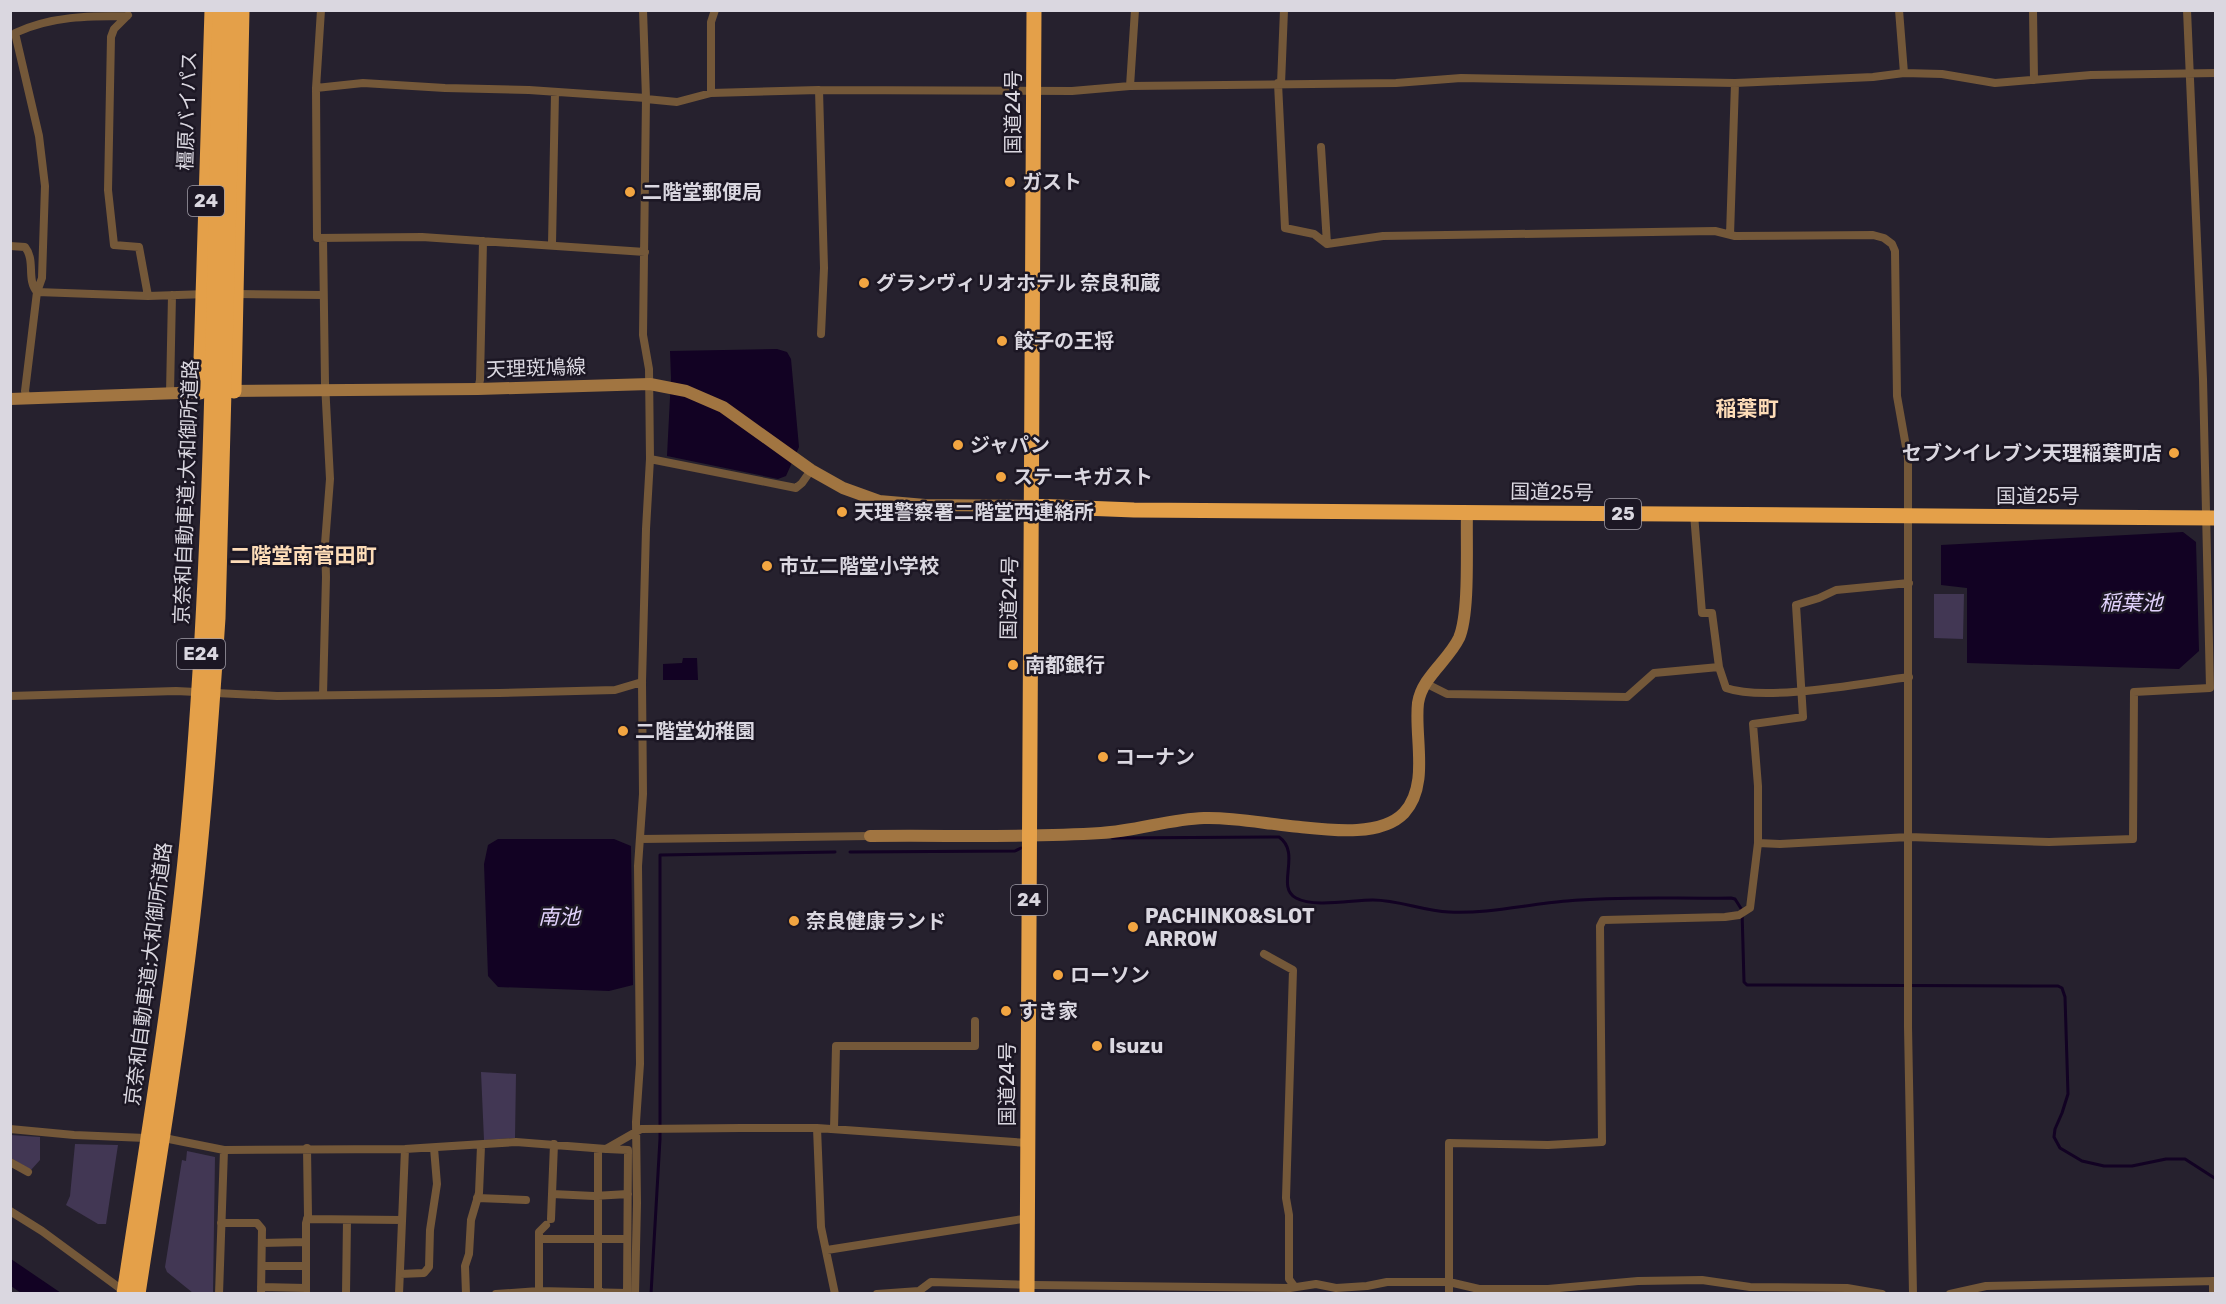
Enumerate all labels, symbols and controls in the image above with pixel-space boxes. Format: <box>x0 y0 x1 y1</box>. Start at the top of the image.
street label: 橿原バイパス <box>173 51 201 171</box>
street label: 国道24号 <box>1001 70 1025 154</box>
place label: ガスト <box>1022 170 1082 194</box>
marker: ガスト <box>1003 175 1017 189</box>
place label: 二階堂郵便局 <box>642 180 762 204</box>
marker: 二階堂郵便局 <box>623 185 637 199</box>
road number: 24 <box>188 186 224 216</box>
place label: グランヴィリオホテル 奈良和蔵 <box>876 271 1160 295</box>
marker: グランヴィリオホテル 奈良和蔵 <box>857 276 871 290</box>
place label: 餃子の王将 <box>1014 329 1114 353</box>
marker: 餃子の王将 <box>995 334 1009 348</box>
street label: 天理斑鳩線 <box>486 354 586 382</box>
street label: 京奈和自動車道;大和御所道路 <box>169 359 203 625</box>
district label: 稲葉町 <box>1716 396 1779 421</box>
place label: ジャパン <box>970 433 1050 457</box>
marker: ジャパン <box>951 438 965 452</box>
place label: セブンイレブン天理稲葉町店 <box>1902 441 2162 465</box>
marker: セブンイレブン天理稲葉町店 <box>2167 446 2181 460</box>
place label: ステーキガスト <box>1013 465 1153 489</box>
marker: ステーキガスト <box>994 470 1008 484</box>
street label: 国道25号 <box>1510 479 1594 505</box>
street label: 国道25号 <box>1996 484 2080 508</box>
road number: 25 <box>1605 499 1641 529</box>
place label: 天理警察署二階堂西連絡所 <box>854 500 1094 524</box>
marker: 天理警察署二階堂西連絡所 <box>835 505 849 519</box>
district label: 二階堂南菅田町 <box>230 543 377 568</box>
place label: 市立二階堂小学校 <box>779 554 939 578</box>
street label: 国道24号 <box>996 556 1022 640</box>
marker: 市立二階堂小学校 <box>760 559 774 573</box>
water label: 稲葉池 <box>2100 590 2164 615</box>
road number: E24 <box>177 639 225 669</box>
place label: 南都銀行 <box>1025 653 1105 677</box>
marker: 南都銀行 <box>1006 658 1020 672</box>
place label: 二階堂幼稚園 <box>635 719 755 743</box>
marker: 二階堂幼稚園 <box>616 724 630 738</box>
place label: コーナン <box>1115 745 1195 769</box>
marker: コーナン <box>1096 750 1110 764</box>
street label: 京奈和自動車道;大和御所道路 <box>120 841 176 1107</box>
road number: 24 <box>1011 885 1047 915</box>
water label: 南池 <box>538 904 582 929</box>
place label: PACHINKO&SLOT ARROW <box>1145 904 1315 951</box>
place label: 奈良健康ランド <box>806 909 946 933</box>
marker: 奈良健康ランド <box>787 914 801 928</box>
marker: PACHINKO&SLOT ARROW <box>1126 920 1140 934</box>
place label: ローソン <box>1070 963 1150 987</box>
marker: ローソン <box>1051 968 1065 982</box>
place label: すき家 <box>1018 999 1078 1023</box>
marker: すき家 <box>999 1004 1013 1018</box>
place label: Isuzu <box>1109 1034 1163 1058</box>
marker: Isuzu <box>1090 1039 1104 1053</box>
street label: 国道24号 <box>995 1042 1019 1126</box>

